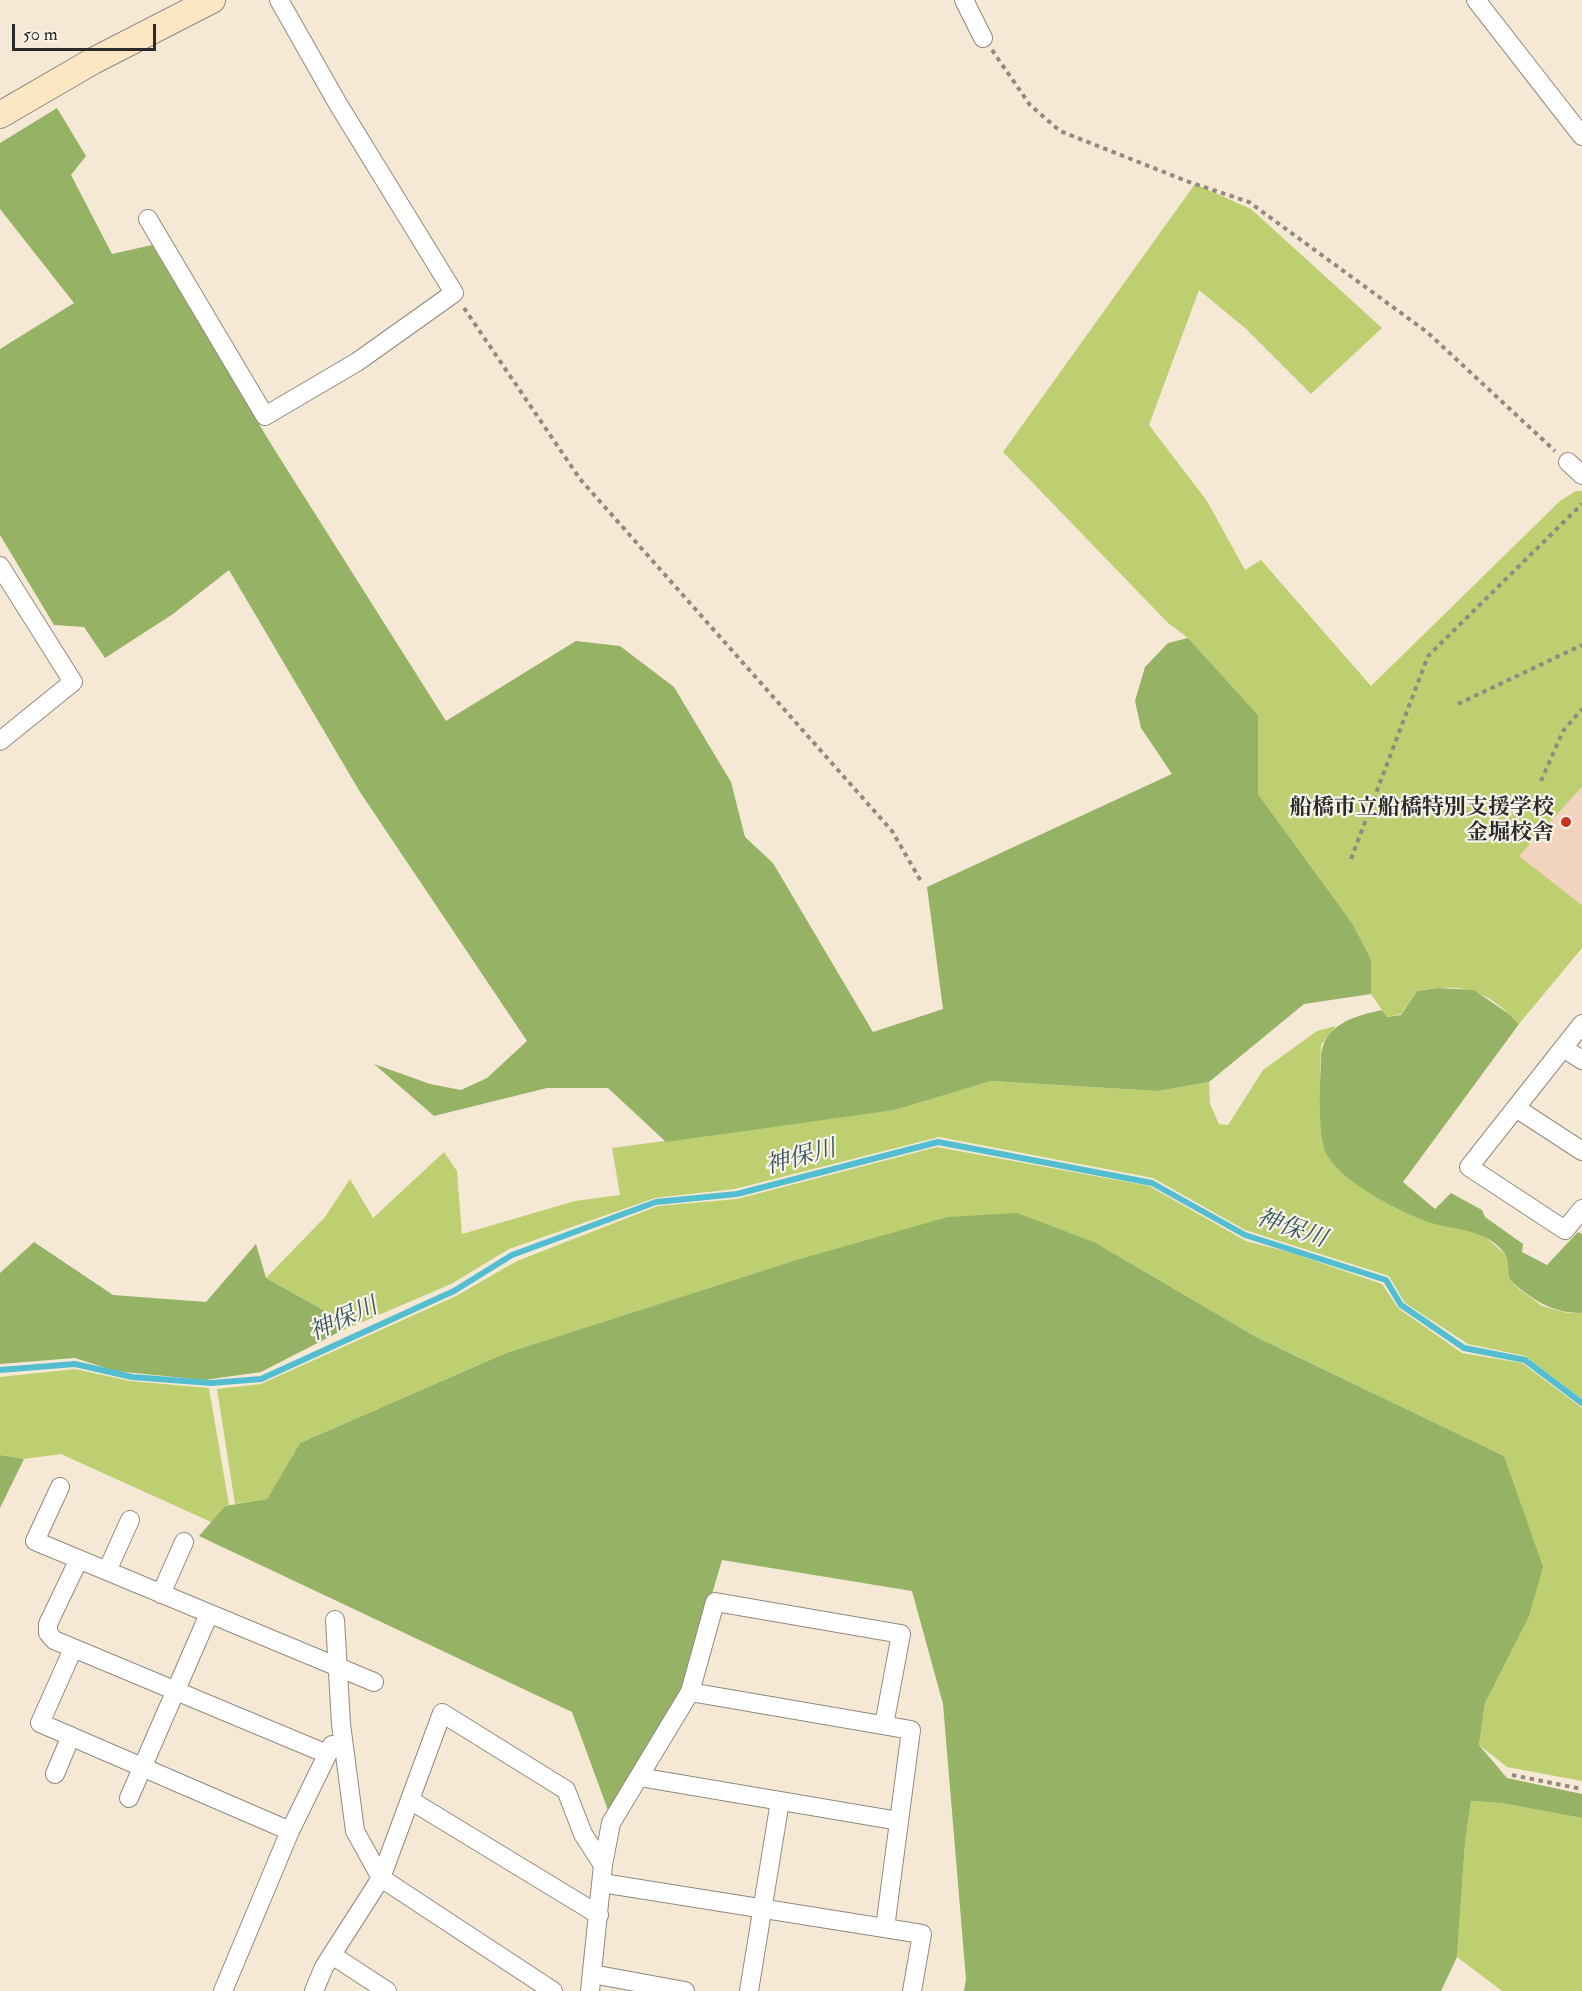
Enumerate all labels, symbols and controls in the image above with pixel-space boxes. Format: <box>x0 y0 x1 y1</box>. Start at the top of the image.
scale bar <box>15 12 159 50</box>
text: 50 m <box>23 23 58 46</box>
place label: 船橋市立船橋特別支援学校 金堀校舎 <box>1290 796 1554 848</box>
marker: 船橋市立船橋特別支援学校 金堀校舎 <box>1559 815 1573 829</box>
water label: 神保川 <box>762 1136 840 1182</box>
water label: 神保川 <box>1252 1205 1330 1255</box>
water label: 神保川 <box>305 1293 383 1349</box>

